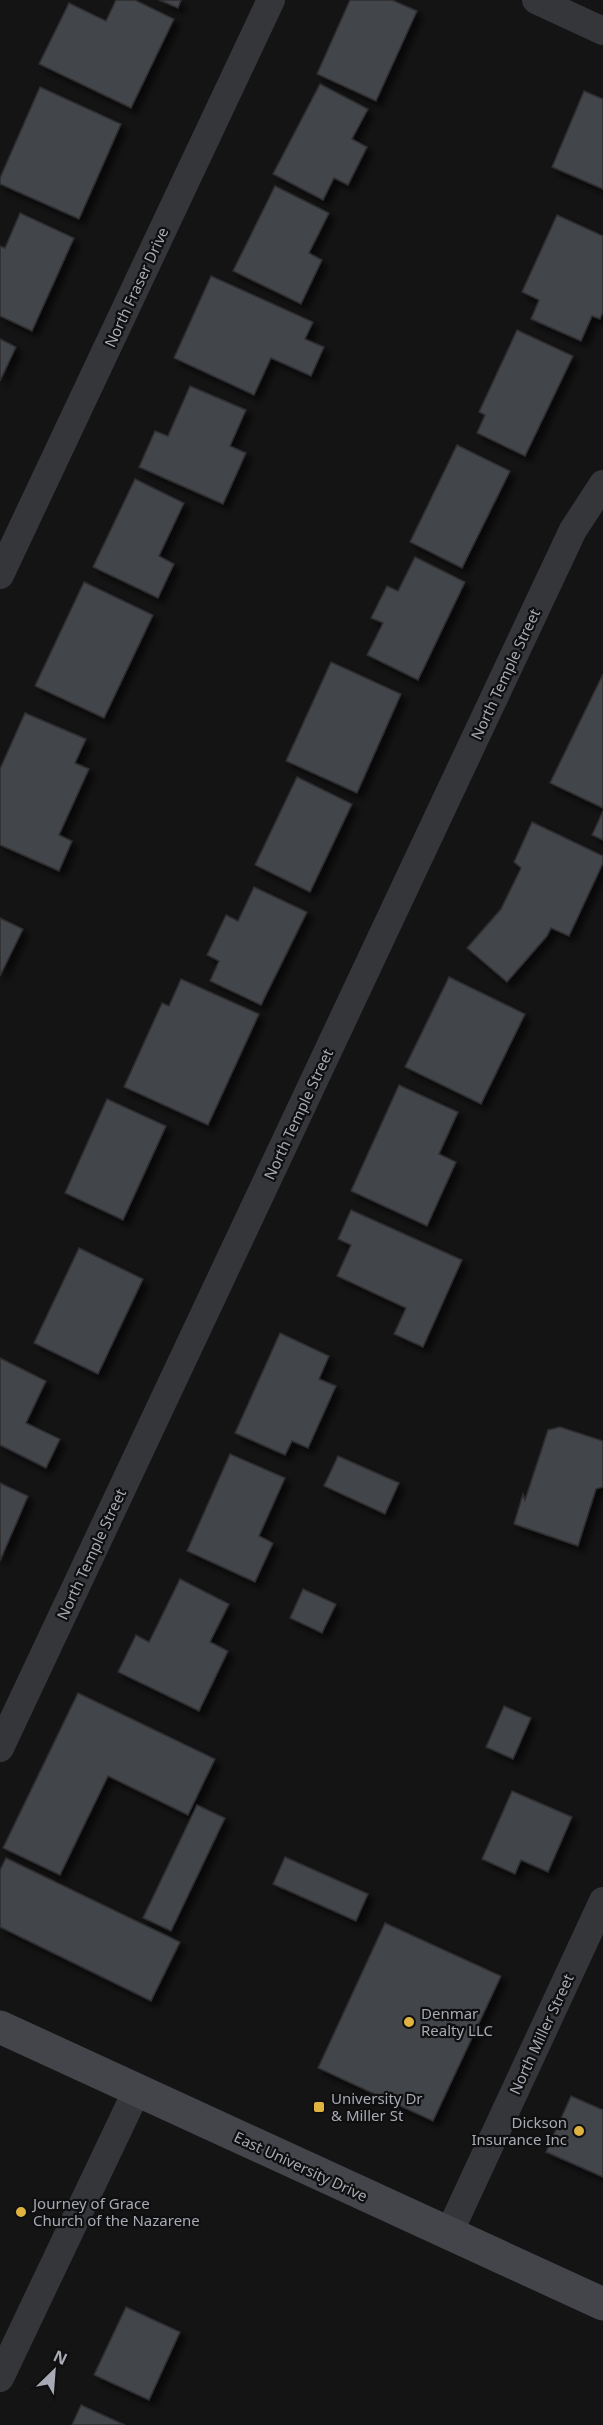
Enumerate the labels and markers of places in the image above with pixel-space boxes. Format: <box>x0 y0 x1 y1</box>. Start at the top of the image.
place label: Denmar Realty LLC <box>421 2003 493 2040</box>
marker: Denmar Realty LLC <box>402 2015 416 2029</box>
place label: University Dr & Miller St <box>331 2088 423 2125</box>
marker: University Dr & Miller St <box>312 2100 326 2114</box>
place label: Dickson Insurance Inc <box>471 2112 567 2149</box>
marker: Dickson Insurance Inc <box>572 2124 586 2138</box>
place label: Journey of Grace Church of the Nazarene <box>31 2193 200 2230</box>
marker: Journey of Grace Church of the Nazarene <box>14 2205 28 2219</box>

